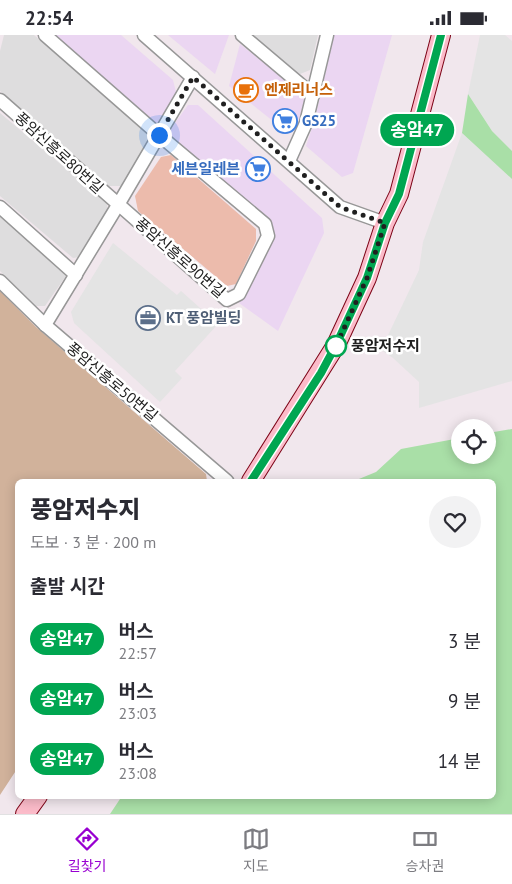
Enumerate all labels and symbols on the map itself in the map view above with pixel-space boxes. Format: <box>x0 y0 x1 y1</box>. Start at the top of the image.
cafe icon: 엔제리너스 <box>233 77 259 103</box>
place label: 엔제리너스 <box>264 80 333 99</box>
street label: 풍암신흥로80번길 <box>11 108 108 197</box>
supermarket icon: GS25 <box>272 108 298 134</box>
place label: GS25 <box>302 111 336 130</box>
line badge: 송암47 <box>382 114 452 146</box>
your location <box>147 123 172 148</box>
supermarket icon: 세븐일레븐 <box>245 156 271 182</box>
place label: 세븐일레븐 <box>171 159 240 178</box>
street label: 풍암신흥로90번길 <box>131 213 229 302</box>
office icon: KT 풍암빌딩 <box>135 305 161 331</box>
place label: KT 풍암빌딩 <box>166 308 242 327</box>
marker: 풍암저수지 <box>325 335 347 357</box>
place label: 풍암저수지 <box>351 336 420 355</box>
street label: 풍암신흥로50번길 <box>63 338 162 425</box>

